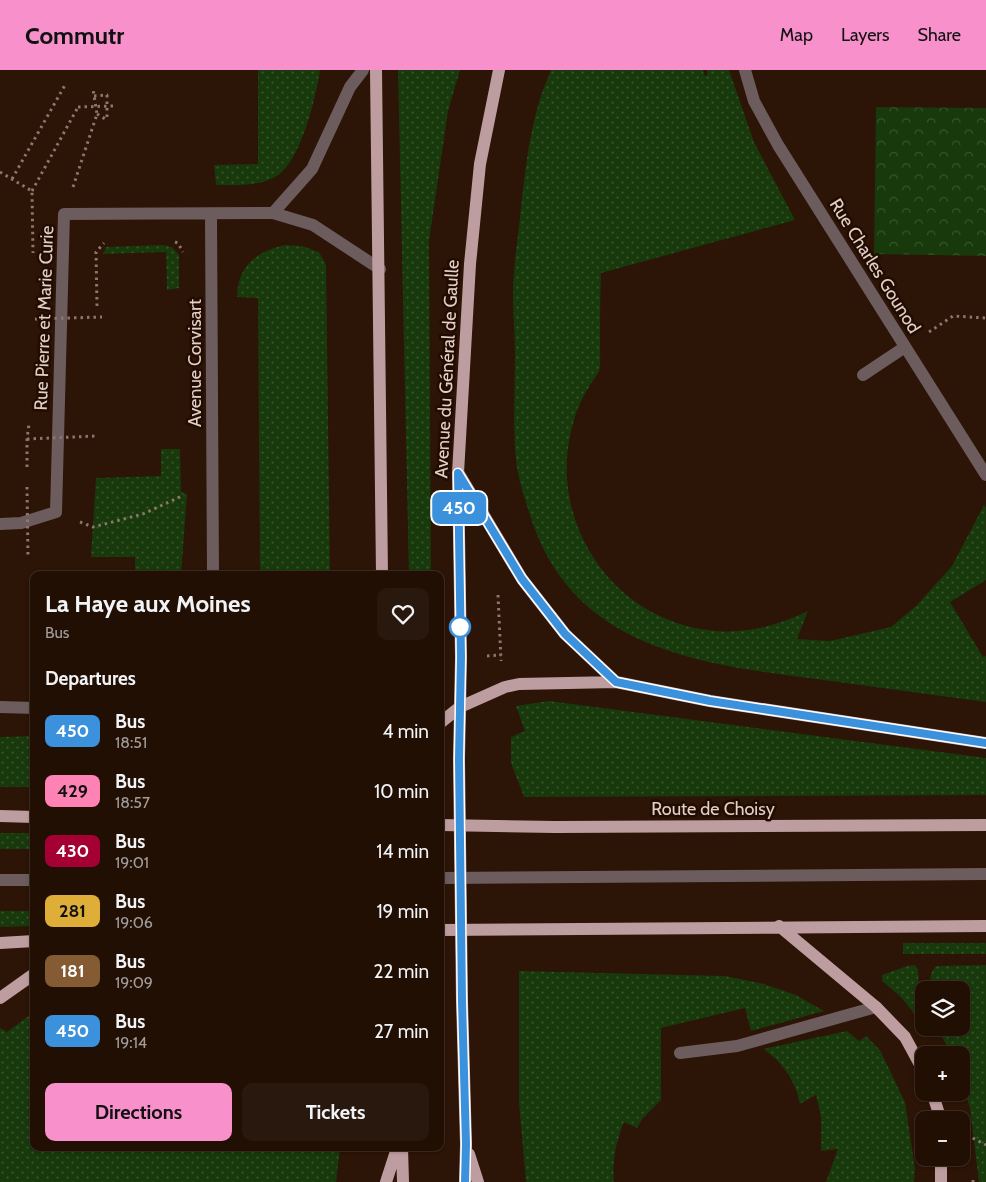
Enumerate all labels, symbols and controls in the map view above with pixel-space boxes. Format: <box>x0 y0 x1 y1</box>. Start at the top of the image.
text: Commutr <box>25 21 124 50</box>
text: Map <box>780 24 813 46</box>
text: Layers <box>841 24 890 46</box>
text: Share <box>918 24 961 46</box>
street label: Rue Charles Gounod <box>825 195 925 337</box>
street label: Rue Pierre et Marie Curie <box>30 225 58 411</box>
street label: Avenue du Général de Gaulle <box>430 259 464 479</box>
street label: Avenue Corvisart <box>184 299 206 427</box>
line badge: 450 <box>430 492 488 524</box>
text: 450 <box>442 497 476 519</box>
button: heart <box>377 588 429 640</box>
text: La Haye aux Moines <box>45 589 251 618</box>
unlabelled marker <box>449 616 471 638</box>
text: Bus <box>45 623 69 642</box>
text: Departures <box>45 667 136 690</box>
text: Bus <box>115 710 145 733</box>
text: 450 <box>56 720 89 742</box>
text: 4 min <box>382 720 429 743</box>
text: 18:51 <box>115 733 147 752</box>
text: Bus <box>115 770 145 793</box>
text: 429 <box>57 780 88 802</box>
text: 10 min <box>374 780 429 803</box>
text: 18:57 <box>115 793 150 812</box>
street label: Route de Choisy <box>651 798 775 820</box>
text: Bus <box>115 830 145 853</box>
text: 430 <box>56 840 89 862</box>
text: 14 min <box>376 840 429 863</box>
text: 19:01 <box>115 853 149 872</box>
text: Bus <box>115 890 145 913</box>
text: 281 <box>59 900 86 922</box>
text: 19 min <box>376 900 429 923</box>
text: 19:06 <box>115 913 153 932</box>
text: Bus <box>115 950 145 973</box>
text: 181 <box>60 960 85 982</box>
text: 22 min <box>374 960 429 983</box>
text: 19:09 <box>115 973 153 992</box>
map controls <box>915 981 970 1166</box>
button: layers <box>915 981 970 1036</box>
text: Bus <box>115 1010 145 1033</box>
text: 450 <box>56 1020 89 1042</box>
text: 27 min <box>374 1020 429 1043</box>
text: 19:14 <box>115 1033 147 1052</box>
button: + <box>915 1046 970 1101</box>
button: Directions <box>45 1083 232 1141</box>
button: Tickets <box>242 1083 429 1141</box>
button: − <box>915 1111 970 1166</box>

